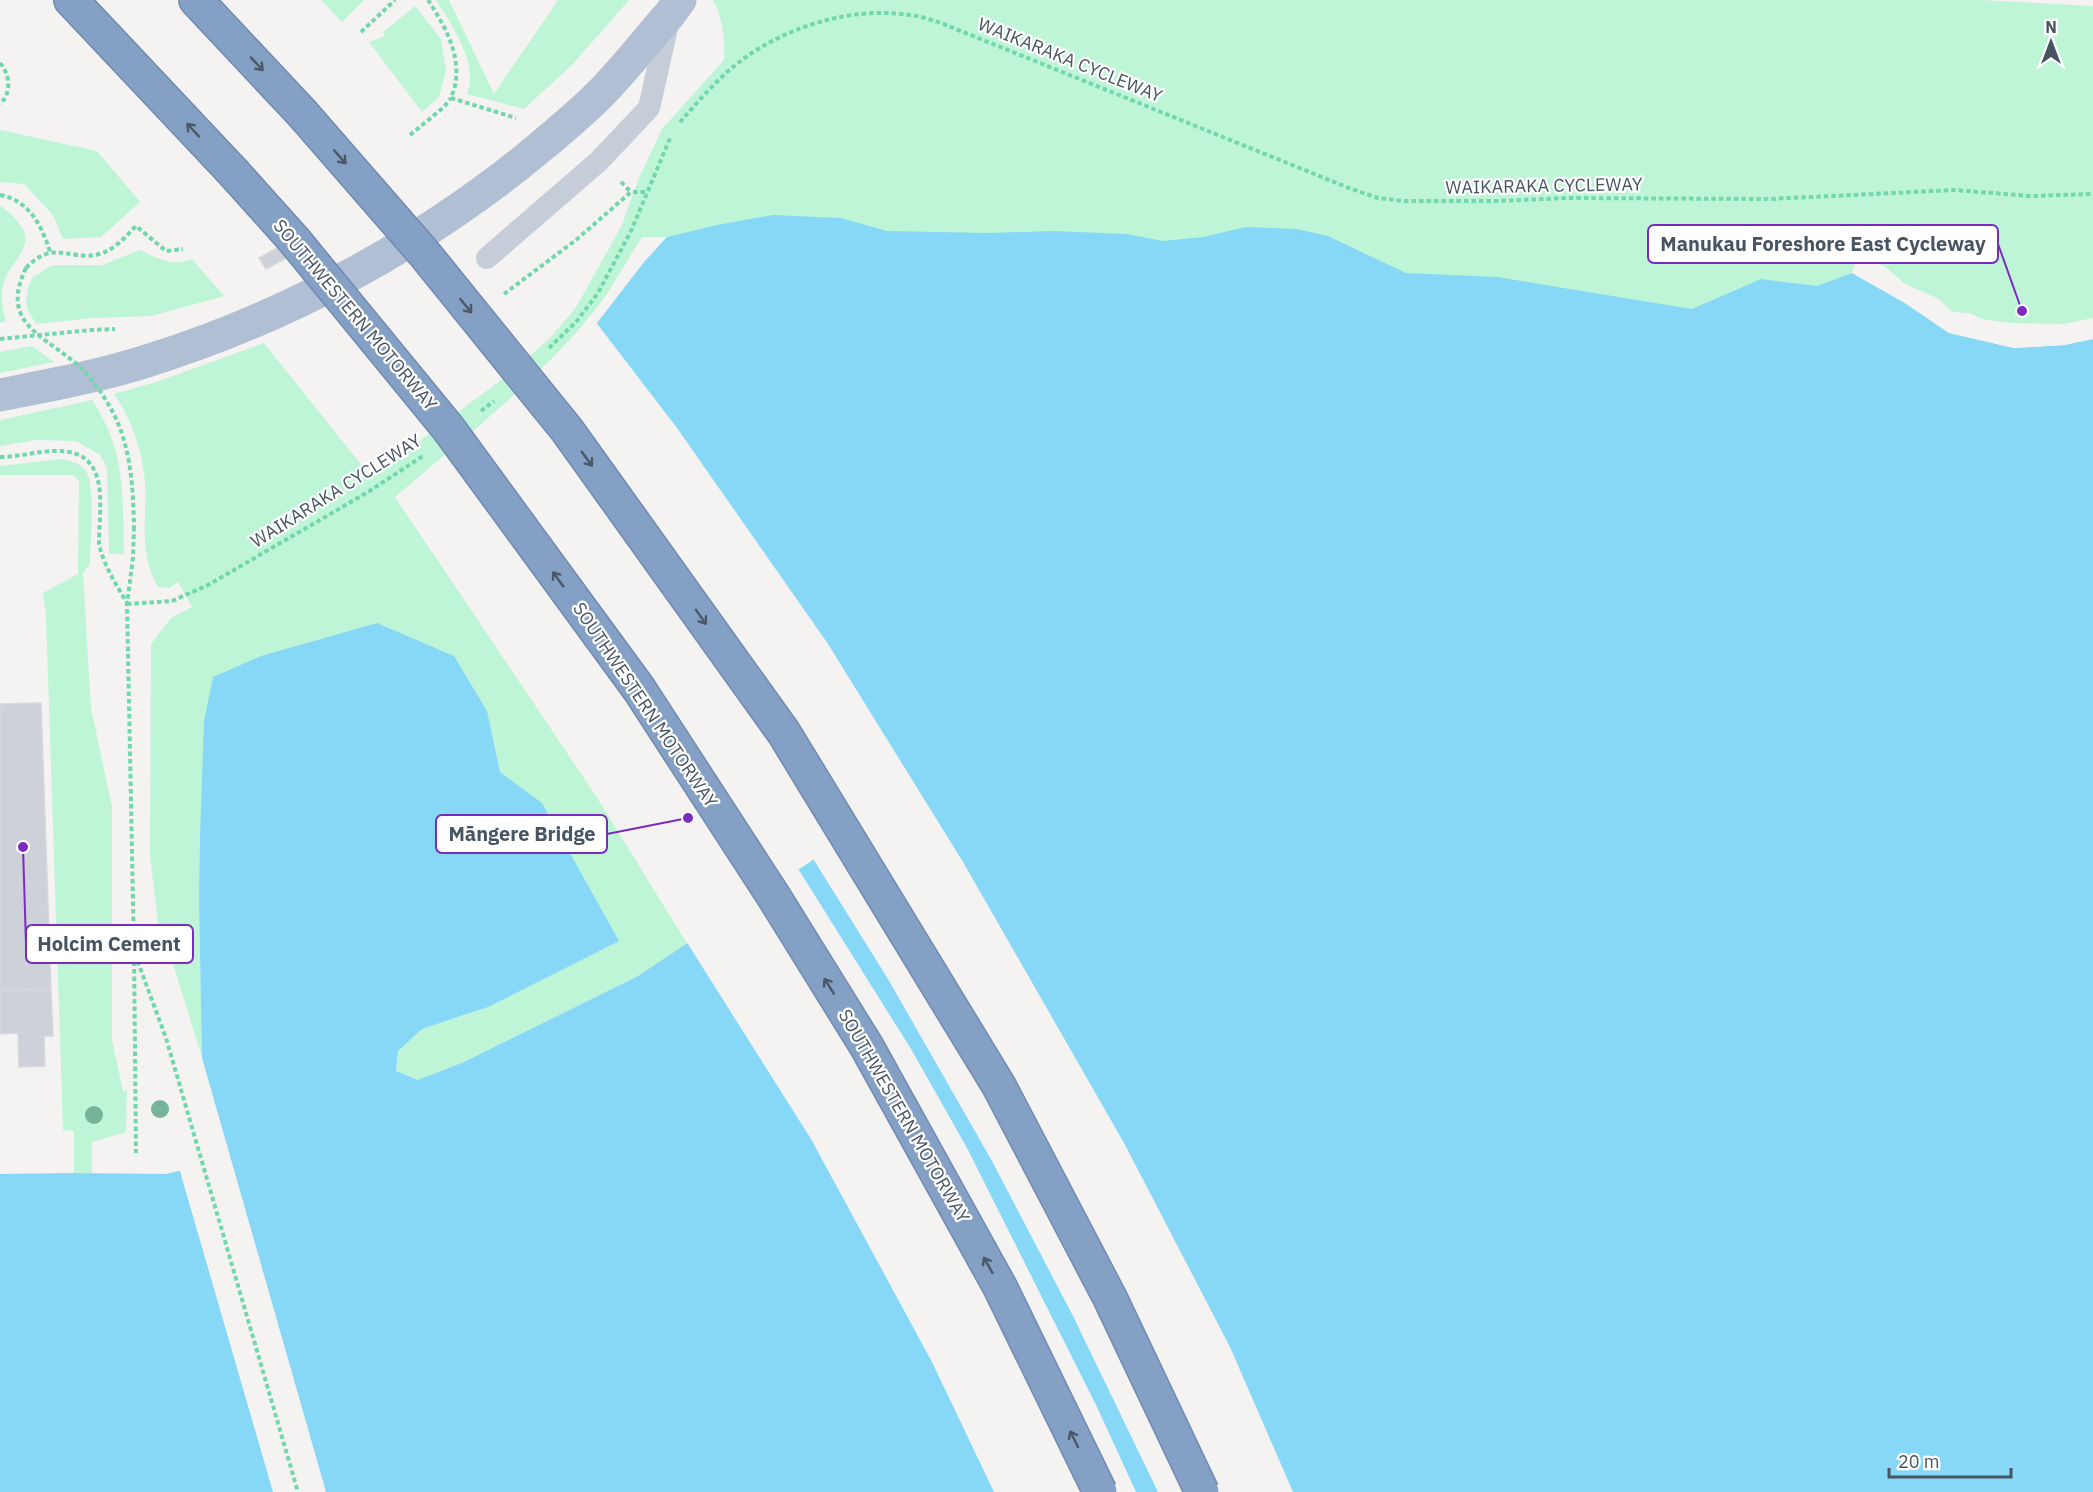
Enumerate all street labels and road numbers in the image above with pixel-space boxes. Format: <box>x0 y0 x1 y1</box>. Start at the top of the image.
street label: WAIKARAKA CYCLEWAY <box>975 12 1166 107</box>
street label: WAIKARAKA CYCLEWAY <box>1445 172 1643 199</box>
street label: SOUTHWESTERN MOTORWAY <box>269 214 442 415</box>
street label: WAIKARAKA CYCLEWAY <box>246 428 426 553</box>
street label: SOUTHWESTERN MOTORWAY <box>568 598 723 812</box>
street label: SOUTHWESTERN MOTORWAY <box>834 1005 975 1227</box>

